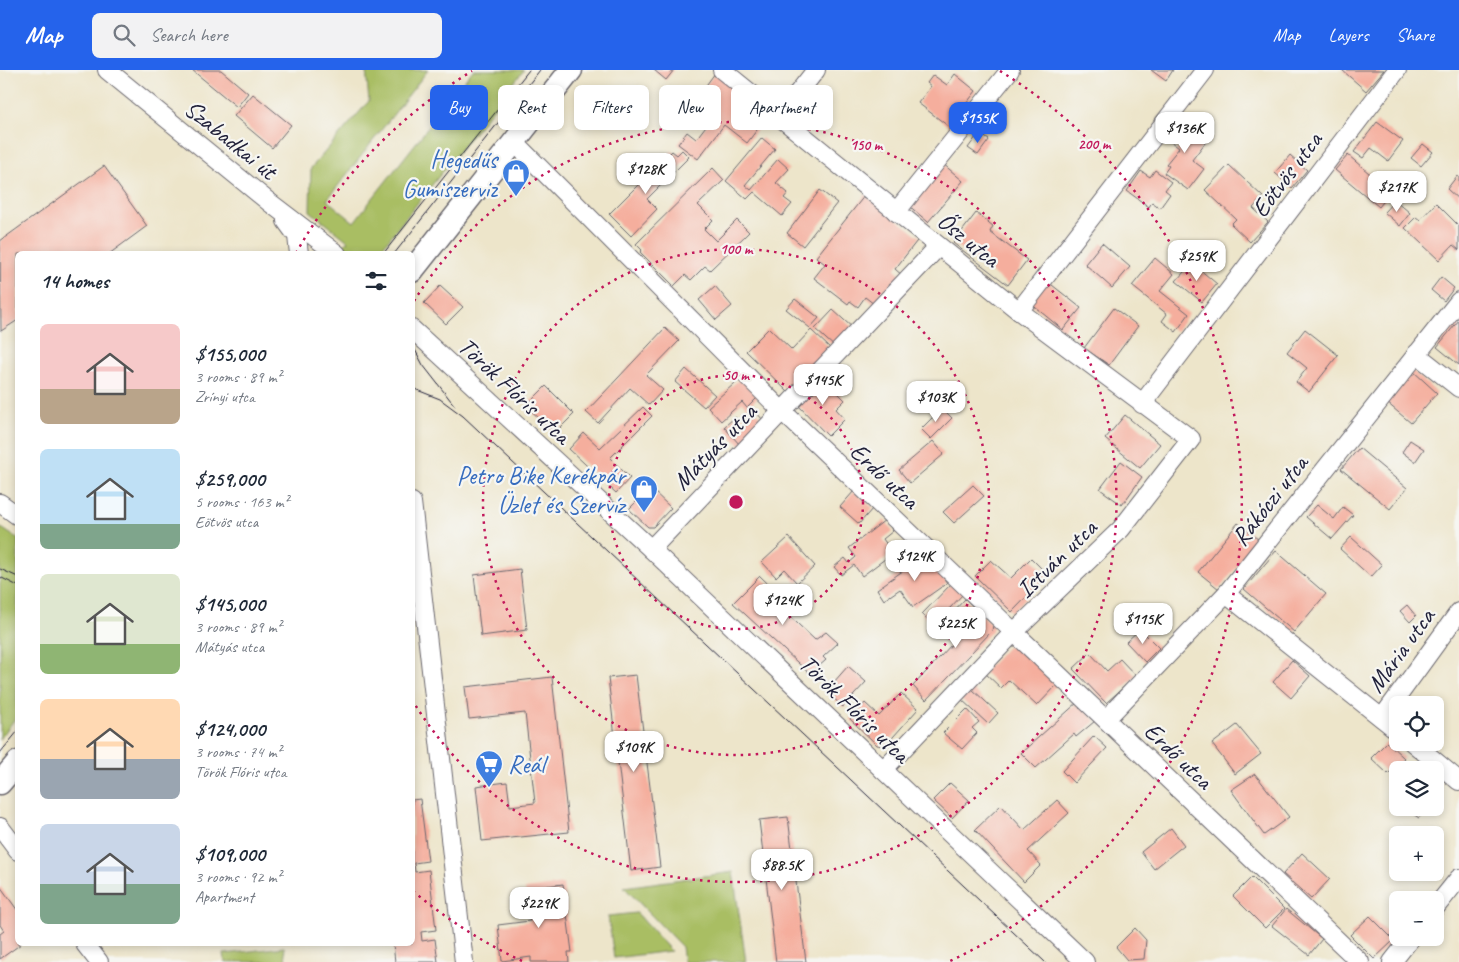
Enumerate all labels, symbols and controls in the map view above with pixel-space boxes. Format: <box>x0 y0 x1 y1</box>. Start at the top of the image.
search box <box>92 13 442 58</box>
text: Map <box>25 20 62 50</box>
icon: search <box>110 21 138 49</box>
text: Search here <box>150 23 228 47</box>
text: Map <box>1273 24 1301 46</box>
text: Layers <box>1329 24 1368 46</box>
text: Share <box>1396 24 1434 46</box>
chip: Buy <box>430 85 488 130</box>
chip: Rent <box>498 85 564 130</box>
chip: Filters <box>574 85 649 130</box>
chip: New <box>659 85 721 130</box>
chip: Apartment <box>731 85 833 130</box>
street label: Szabadkai út <box>178 93 285 188</box>
pin: $155K <box>943 102 1013 144</box>
text: $155K <box>960 108 996 128</box>
pin: $136K <box>1150 112 1220 154</box>
text: $136K <box>1166 118 1204 138</box>
street label: Eötvös utca <box>1244 124 1331 224</box>
text: 200 m <box>1078 135 1112 154</box>
text: 150 m <box>850 136 884 155</box>
place label: Hegedűs Gumiszerviz <box>403 144 499 205</box>
pin: $128K <box>611 152 681 195</box>
shop icon: Hegedűs Gumiszerviz <box>501 158 531 197</box>
text: $128K <box>628 159 664 179</box>
pin: $217K <box>1362 170 1432 213</box>
text: $217K <box>1379 177 1415 197</box>
street label: Ősz utca <box>931 205 1008 276</box>
text: 100 m <box>720 240 754 259</box>
pin: $259K <box>1162 240 1232 282</box>
text: $259K <box>1179 246 1215 266</box>
icon: filters <box>362 267 390 295</box>
text: 14 homes <box>40 268 109 294</box>
street label: Török Flóris utca <box>451 330 579 453</box>
text: $155,000 <box>195 341 265 367</box>
icon: home <box>80 344 140 404</box>
pin: $145K <box>788 364 858 406</box>
text: 50 m <box>723 366 750 385</box>
text: 3 rooms · 89 m² <box>195 367 281 387</box>
text: $145K <box>805 370 841 390</box>
pin: $103K <box>901 380 971 423</box>
text: Zrínyi utca <box>195 387 254 407</box>
text: $103K <box>918 387 954 407</box>
street label: Mátyás utca <box>666 395 765 497</box>
street label: Erdő utca <box>843 436 927 517</box>
street label: Rákóczi utca <box>1224 447 1317 552</box>
place label: Petro Bike Kerékpár Üzlet és Szervíz <box>457 460 628 521</box>
text: $259,000 <box>195 466 265 492</box>
icon: home <box>80 469 140 529</box>
shop icon: Petro Bike Kerékpár Üzlet és Szervíz <box>629 474 659 513</box>
text: 5 rooms · 163 m² <box>195 492 289 512</box>
centre of rings <box>727 493 745 511</box>
street label: István utca <box>1010 511 1105 605</box>
text: Eötvös utca <box>195 512 258 532</box>
pin: $124K <box>880 540 950 582</box>
text: $124K <box>897 546 933 566</box>
pin: $124K <box>748 584 818 626</box>
text: $124K <box>765 590 801 610</box>
text: $145,000 <box>195 591 265 617</box>
icon: home <box>80 594 140 654</box>
street label: Mária utca <box>1359 600 1443 699</box>
pin: $115K <box>1108 602 1178 645</box>
pin: $225K <box>921 606 991 649</box>
text: $115K <box>1125 609 1161 629</box>
text: $225K <box>938 613 974 633</box>
text: 3 rooms · 89 m² <box>195 617 281 637</box>
text: Mátyás utca <box>195 637 264 657</box>
street label: Török Flóris utca <box>792 648 919 772</box>
map controls <box>1389 696 1444 946</box>
button: locate <box>1389 696 1444 751</box>
street label: Erdő utca <box>1137 715 1221 798</box>
text: $124,000 <box>195 716 265 742</box>
icon: home <box>80 719 140 779</box>
pin: $109K <box>599 730 669 773</box>
text: $109K <box>616 737 652 757</box>
text: 3 rooms · 74 m² <box>195 742 281 762</box>
supermarket icon: Reál <box>474 749 504 788</box>
place label: Reál <box>508 749 549 781</box>
button: layers <box>1389 761 1444 816</box>
text: Török Flóris utca <box>195 762 286 782</box>
button: + <box>1389 826 1444 881</box>
text: $109,000 <box>195 841 265 867</box>
icon: home <box>80 844 140 904</box>
pin: $88.5K <box>741 848 823 891</box>
text: $88.5K <box>762 855 802 875</box>
text: 3 rooms · 92 m² <box>195 867 281 887</box>
pin: $229K <box>504 886 574 929</box>
text: Apartment <box>195 887 254 907</box>
button: − <box>1389 891 1444 946</box>
text: $229K <box>521 893 557 913</box>

